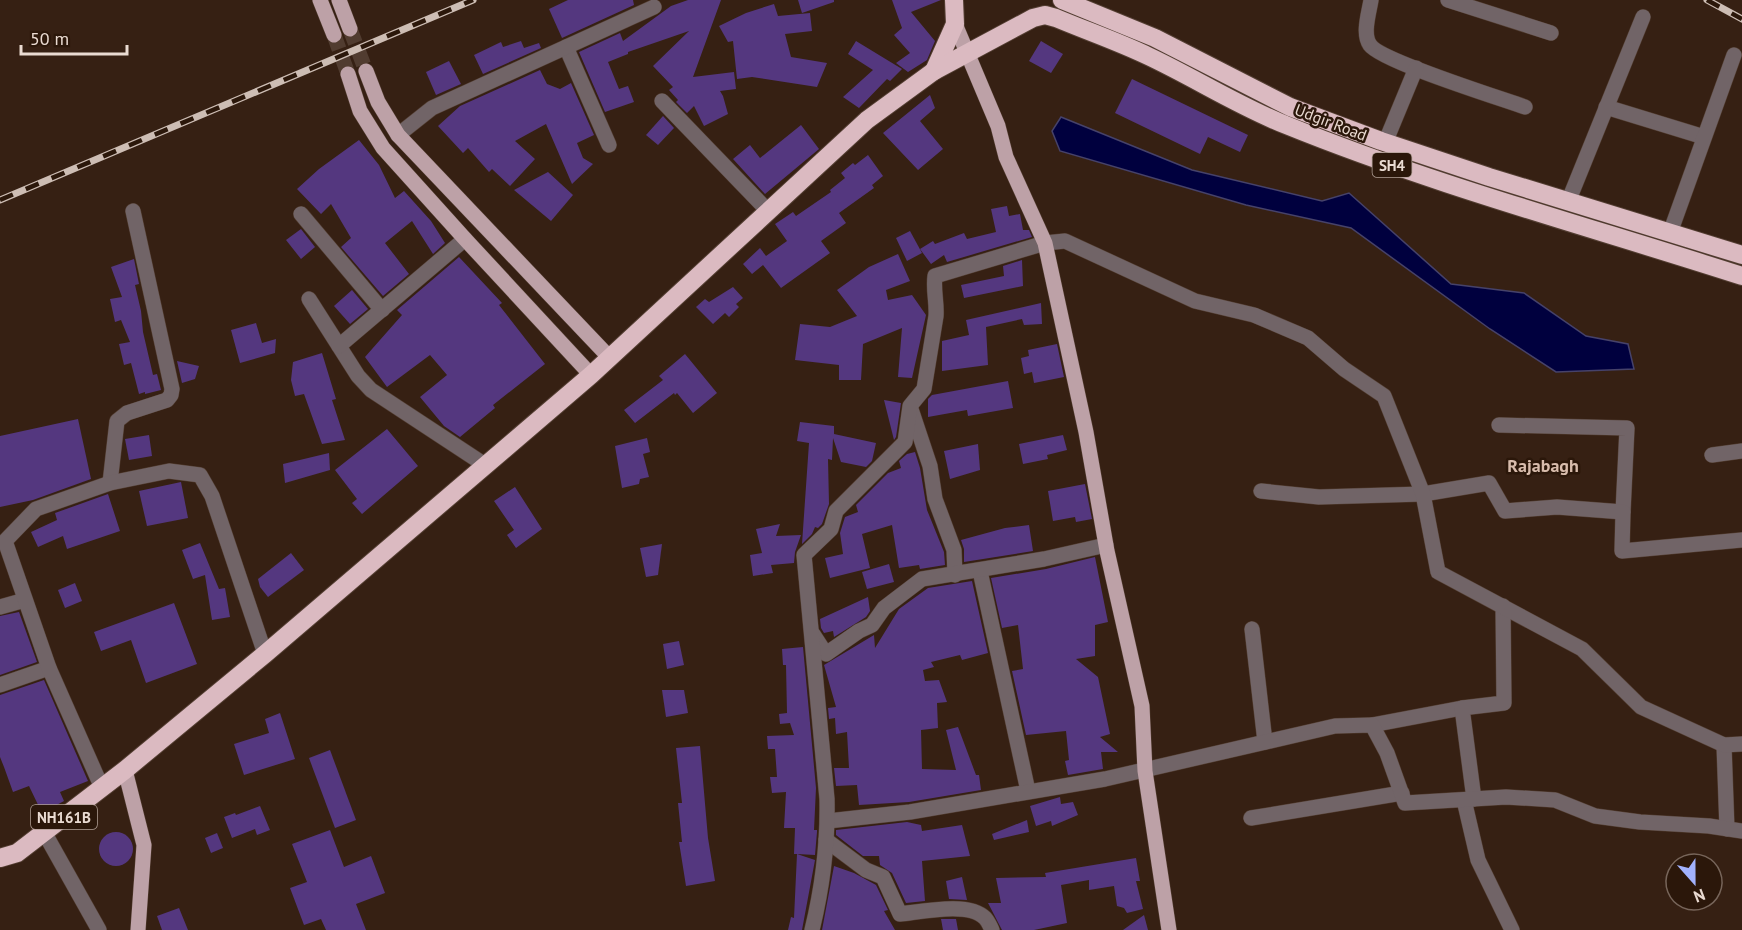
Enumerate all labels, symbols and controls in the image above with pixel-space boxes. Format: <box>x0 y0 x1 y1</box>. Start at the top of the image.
scale bar <box>21 18 128 56</box>
text: 50 m <box>30 27 69 50</box>
street label: Udgir Road <box>1292 99 1370 145</box>
road number: SH4 <box>1372 153 1412 177</box>
district label: Rajabagh <box>1507 454 1579 477</box>
road number: NH161B <box>31 805 97 829</box>
north arrow <box>1664 852 1724 912</box>
text: N <box>1691 885 1708 907</box>

